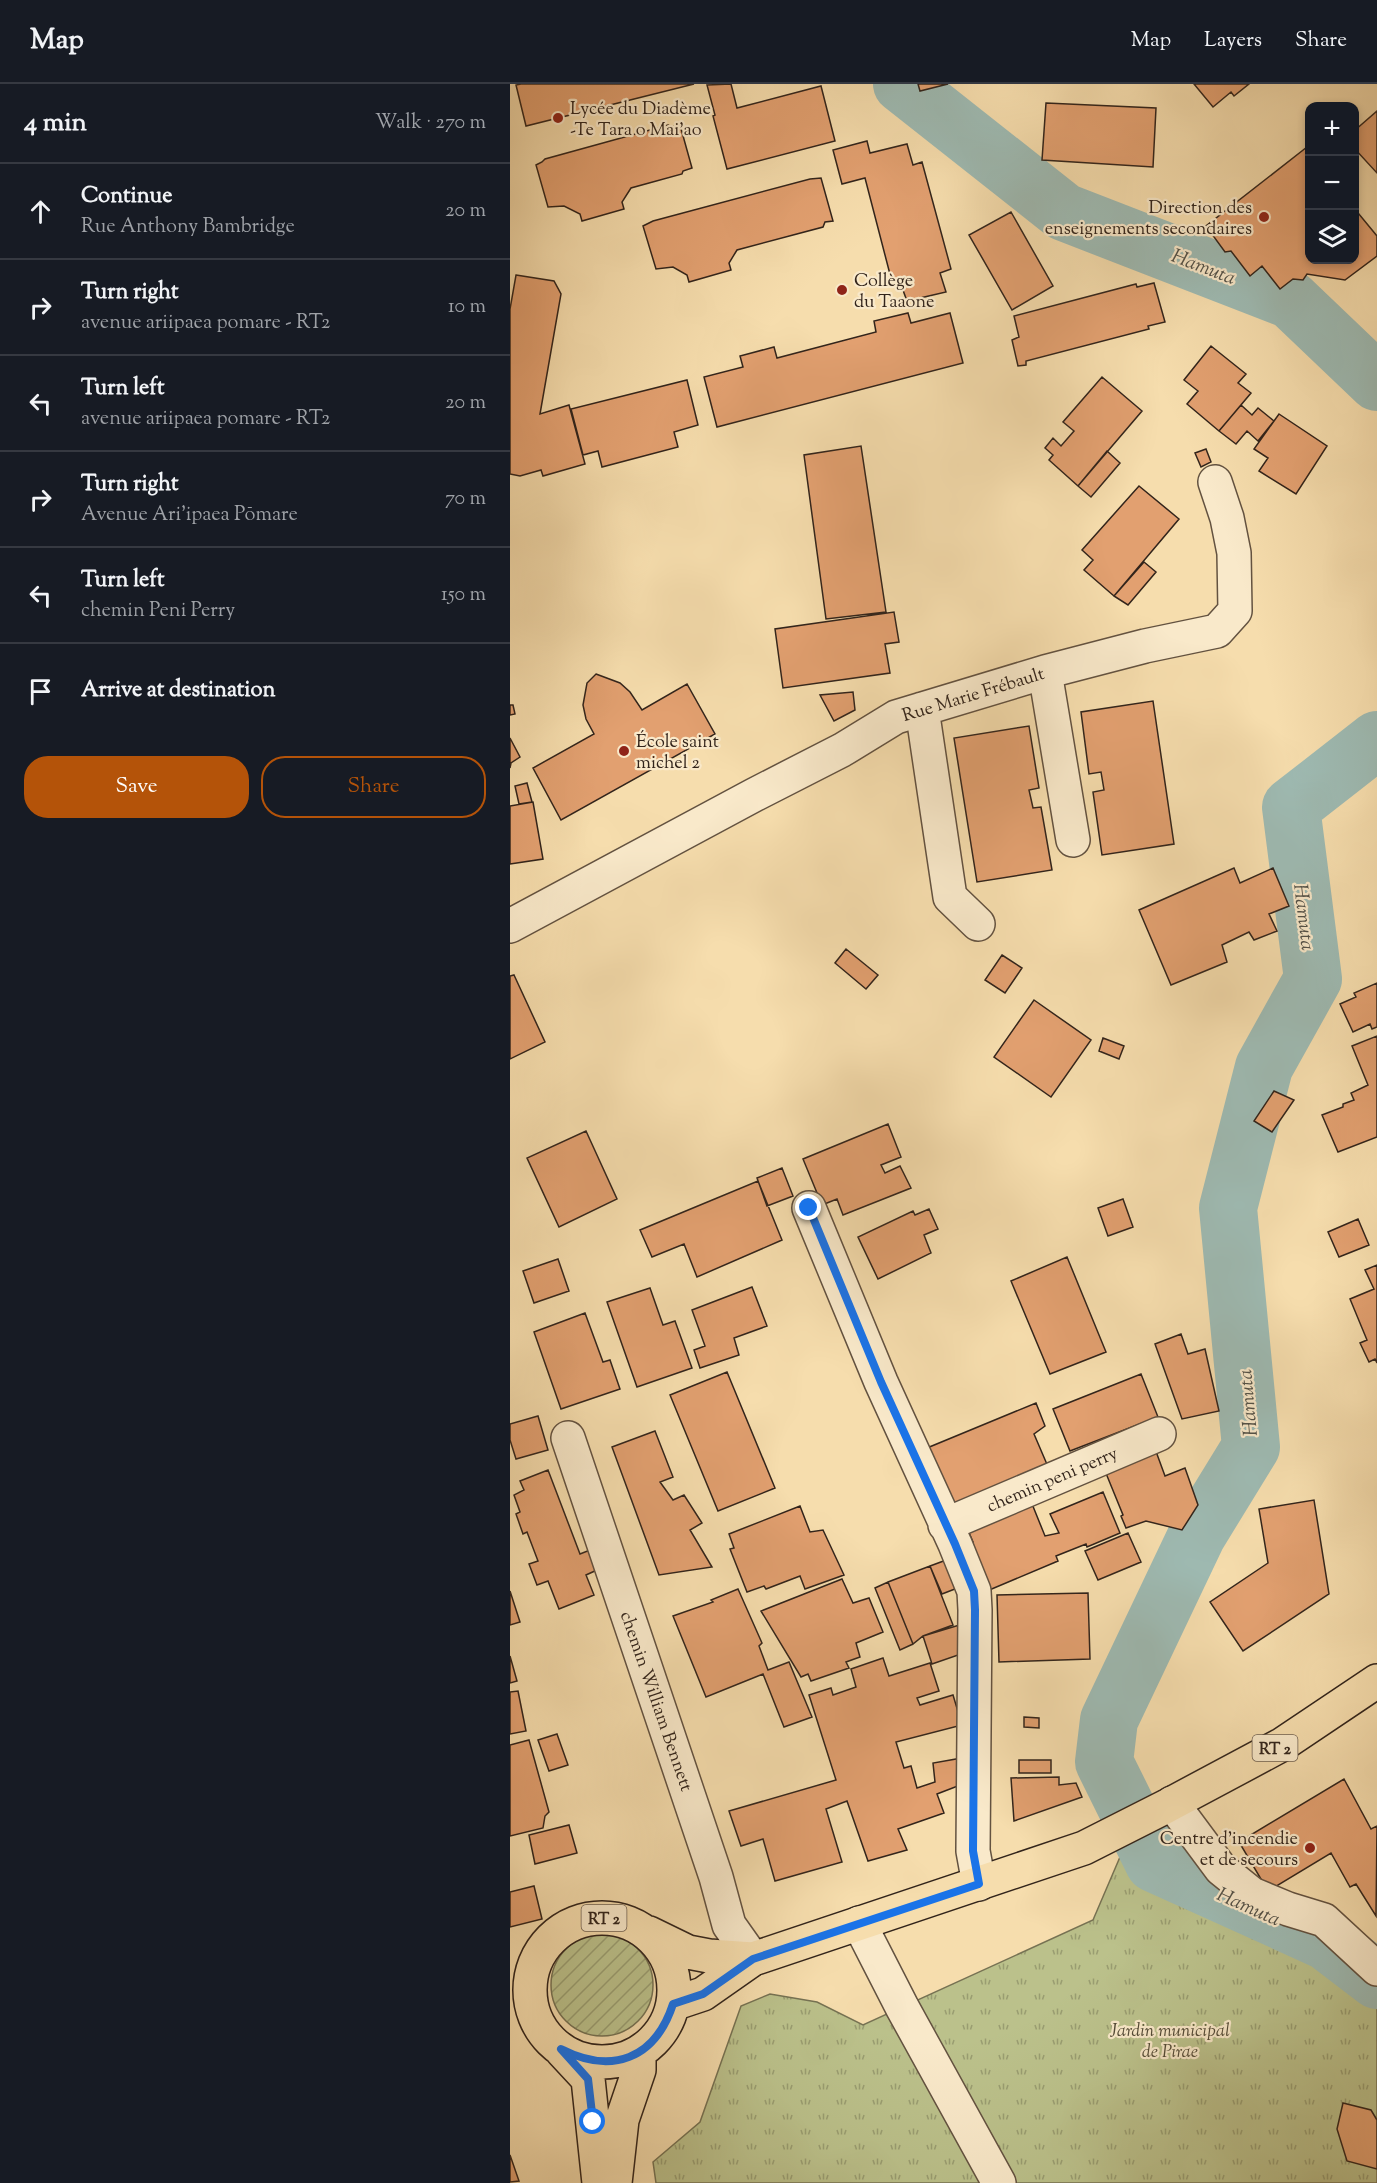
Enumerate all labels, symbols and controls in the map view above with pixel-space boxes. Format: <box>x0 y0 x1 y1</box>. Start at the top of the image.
text: Map <box>30 21 84 61</box>
text: Map <box>1131 26 1171 56</box>
text: Layers <box>1204 26 1262 56</box>
text: Share <box>1295 26 1347 56</box>
place label: Lycée du Diadème -Te Tara o Mai’ao <box>570 97 711 144</box>
map controls <box>1305 102 1359 264</box>
button: + <box>1305 102 1359 156</box>
text: 4 min <box>24 105 87 142</box>
text: Walk · 270 m <box>375 109 486 138</box>
marker: Lycée du Diadème -Te Tara o Mai’ao <box>551 111 565 125</box>
button: − <box>1305 156 1359 210</box>
text: Continue <box>81 181 172 213</box>
icon: ahead <box>24 195 57 228</box>
place label: Direction des enseignements secondaires <box>1045 196 1252 243</box>
text: 20 m <box>445 197 486 226</box>
marker: Direction des enseignements secondaires <box>1257 210 1271 224</box>
button: layers <box>1305 210 1359 264</box>
text: Rue Anthony Bambridge <box>81 213 295 242</box>
water label: Hamuta <box>1167 243 1240 294</box>
place label: Collège du Taaone <box>854 269 934 316</box>
text: Turn right <box>81 277 178 309</box>
marker: Collège du Taaone <box>835 283 849 297</box>
icon: right <box>24 291 57 324</box>
text: 10 m <box>448 293 486 322</box>
text: avenue ariipaea pomare - RT2 <box>81 309 330 338</box>
text: Turn left <box>81 373 164 405</box>
icon: left <box>24 387 57 420</box>
text: 20 m <box>445 389 486 418</box>
text: avenue ariipaea pomare - RT2 <box>81 405 330 434</box>
text: Turn right <box>81 469 178 501</box>
icon: right <box>24 483 57 516</box>
text: 70 m <box>445 485 486 514</box>
text: Avenue Ari'ipaea Pōmare <box>81 501 298 530</box>
text: Turn left <box>81 565 164 597</box>
icon: left <box>24 579 57 612</box>
text: 150 m <box>441 581 486 610</box>
text: chemin Peni Perry <box>81 597 235 626</box>
street label: Rue Marie Frébault <box>899 662 1048 730</box>
icon: arrive <box>24 675 57 708</box>
text: Arrive at destination <box>81 675 276 707</box>
place label: École saint michel 2 <box>636 730 719 777</box>
marker: École saint michel 2 <box>617 744 631 758</box>
button: Save <box>24 756 249 818</box>
button: Share <box>261 756 486 818</box>
water label: Hamuta <box>1284 882 1321 952</box>
route end <box>795 1194 821 1220</box>
water label: Hamuta <box>1232 1368 1267 1437</box>
street label: chemin peni perry <box>983 1441 1122 1520</box>
street label: chemin William Bennett <box>612 1608 698 1795</box>
road number: RT 2 <box>1252 1735 1298 1761</box>
place label: Centre d'incendie et de secours <box>1160 1827 1298 1874</box>
marker: Centre d'incendie et de secours <box>1303 1841 1317 1855</box>
water label: Hamuta <box>1211 1881 1284 1935</box>
road number: RT 2 <box>582 1905 626 1931</box>
park label: Jardin municipal de Pirae <box>1109 2019 1230 2066</box>
route start <box>579 2108 605 2134</box>

